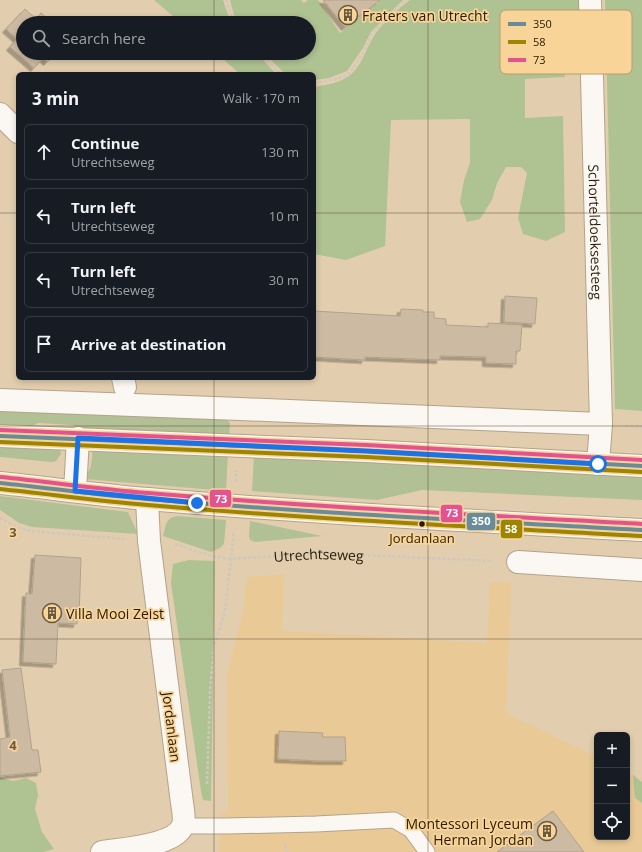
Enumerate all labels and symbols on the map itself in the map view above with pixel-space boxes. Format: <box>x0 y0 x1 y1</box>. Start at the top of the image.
building icon: Fraters van Utrecht <box>337 4 359 26</box>
place label: Fraters van Utrecht <box>362 6 488 25</box>
legend <box>500 10 632 74</box>
text: 350 <box>533 16 552 31</box>
text: 58 <box>533 34 546 49</box>
text: 73 <box>533 52 546 67</box>
street label: Schorteldoeksesteeg <box>585 164 607 300</box>
route start <box>589 455 607 473</box>
line badge: 73 <box>209 489 232 508</box>
text: 73 <box>215 491 227 506</box>
route end <box>188 494 206 512</box>
line badge: 73 <box>440 504 463 523</box>
text: 73 <box>446 505 458 520</box>
line badge: 350 <box>466 512 496 531</box>
text: 350 <box>472 513 490 528</box>
marker: Jordanlaan <box>417 519 427 529</box>
line badge: 58 <box>500 519 523 539</box>
text: 58 <box>505 521 517 536</box>
text: 3 <box>9 523 17 541</box>
place label: Jordanlaan <box>387 529 455 547</box>
street label: Utrechtseweg <box>273 543 364 566</box>
building icon: Villa Mooi Zeist <box>41 602 63 624</box>
place label: Villa Mooi Zeist <box>66 604 164 623</box>
street label: Jordanlaan <box>158 689 186 763</box>
text: 4 <box>9 736 17 754</box>
place label: Montessori Lyceum Herman Jordan <box>405 814 533 849</box>
building icon: Montessori Lyceum Herman Jordan <box>536 820 558 842</box>

